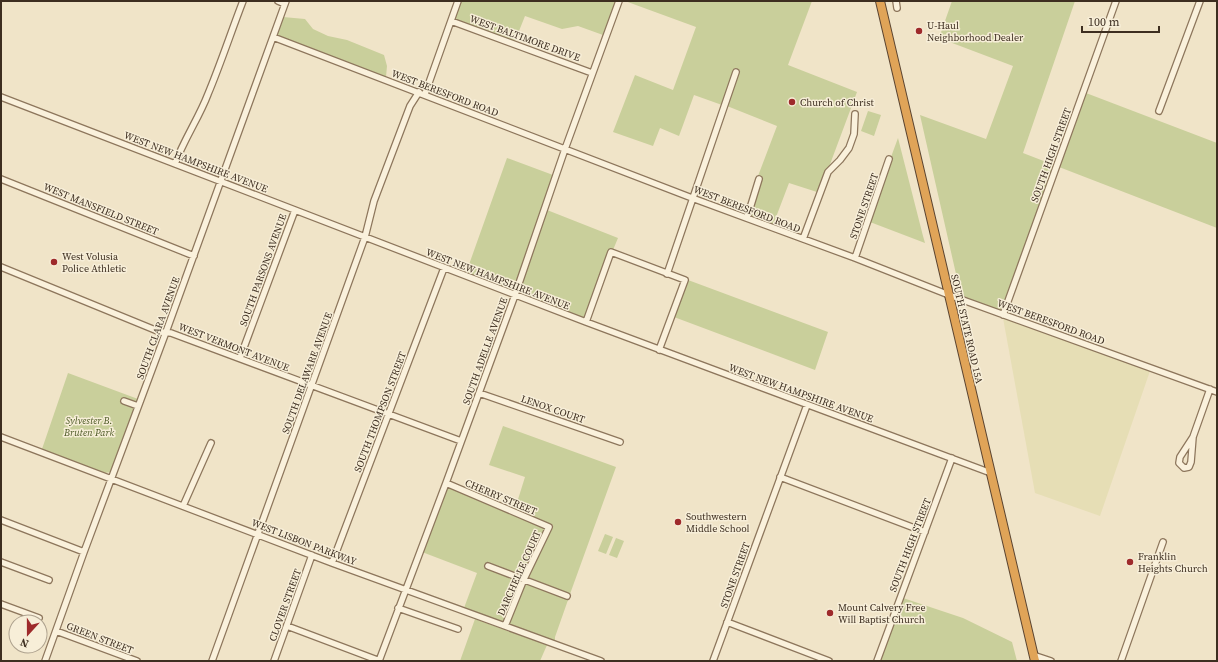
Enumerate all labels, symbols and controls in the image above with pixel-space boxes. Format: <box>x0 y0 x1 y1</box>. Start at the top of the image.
scale bar <box>1082 8 1159 34</box>
street label: WEST BALTIMORE DRIVE <box>468 12 582 64</box>
text: 100 m <box>1088 14 1120 30</box>
place label: U-Haul Neighborhood Dealer <box>927 19 1024 44</box>
marker: U-Haul Neighborhood Dealer <box>914 26 924 36</box>
street label: WEST BERESFORD ROAD <box>390 67 500 119</box>
place label: Church of Christ <box>800 96 875 109</box>
marker: Church of Christ <box>787 97 797 107</box>
street label: SOUTH HIGH STREET <box>1028 106 1074 204</box>
street label: WEST NEW HAMPSHIRE AVENUE <box>122 129 270 195</box>
street label: STONE STREET <box>847 171 881 241</box>
street label: WEST MANSFIELD STREET <box>42 180 160 238</box>
street label: WEST BERESFORD ROAD <box>692 183 802 235</box>
street label: SOUTH PARSONS AVENUE <box>237 212 289 328</box>
street label: WEST NEW HAMPSHIRE AVENUE <box>424 246 572 312</box>
place label: West Volusia Police Athletic <box>62 250 126 275</box>
marker: West Volusia Police Athletic <box>49 257 59 267</box>
street label: SOUTH STATE ROAD 15A <box>948 273 986 385</box>
street label: SOUTH CLARA AVENUE <box>133 275 183 381</box>
street label: SOUTH ADELLE AVENUE <box>460 296 510 406</box>
street label: WEST BERESFORD ROAD <box>995 296 1107 348</box>
street label: SOUTH DELAWARE AVENUE <box>279 310 335 436</box>
street label: WEST VERMONT AVENUE <box>177 320 291 374</box>
street label: SOUTH THOMPSON STREET <box>351 350 409 474</box>
street label: WEST NEW HAMPSHIRE AVENUE <box>727 361 875 425</box>
street label: LENOX COURT <box>519 392 587 426</box>
park label: Sylvester B. Bruten Park <box>63 414 114 439</box>
street label: CHERRY STREET <box>463 476 539 518</box>
street label: SOUTH HIGH STREET <box>886 496 934 594</box>
place label: Southwestern Middle School <box>686 510 750 535</box>
street label: WEST LISBON PARKWAY <box>250 516 359 568</box>
marker: Southwestern Middle School <box>673 517 683 527</box>
street label: DARCHELLE COURT <box>494 528 544 618</box>
street label: STONE STREET <box>717 540 753 610</box>
place label: Franklin Heights Church <box>1138 550 1208 575</box>
marker: Franklin Heights Church <box>1125 557 1135 567</box>
street label: CLOVER STREET <box>266 567 304 643</box>
place label: Mount Calvery Free Will Baptist Church <box>838 601 926 626</box>
marker: Mount Calvery Free Will Baptist Church <box>825 608 835 618</box>
north arrow <box>8 614 48 654</box>
street label: GREEN STREET <box>65 619 135 657</box>
text: N <box>18 634 31 651</box>

